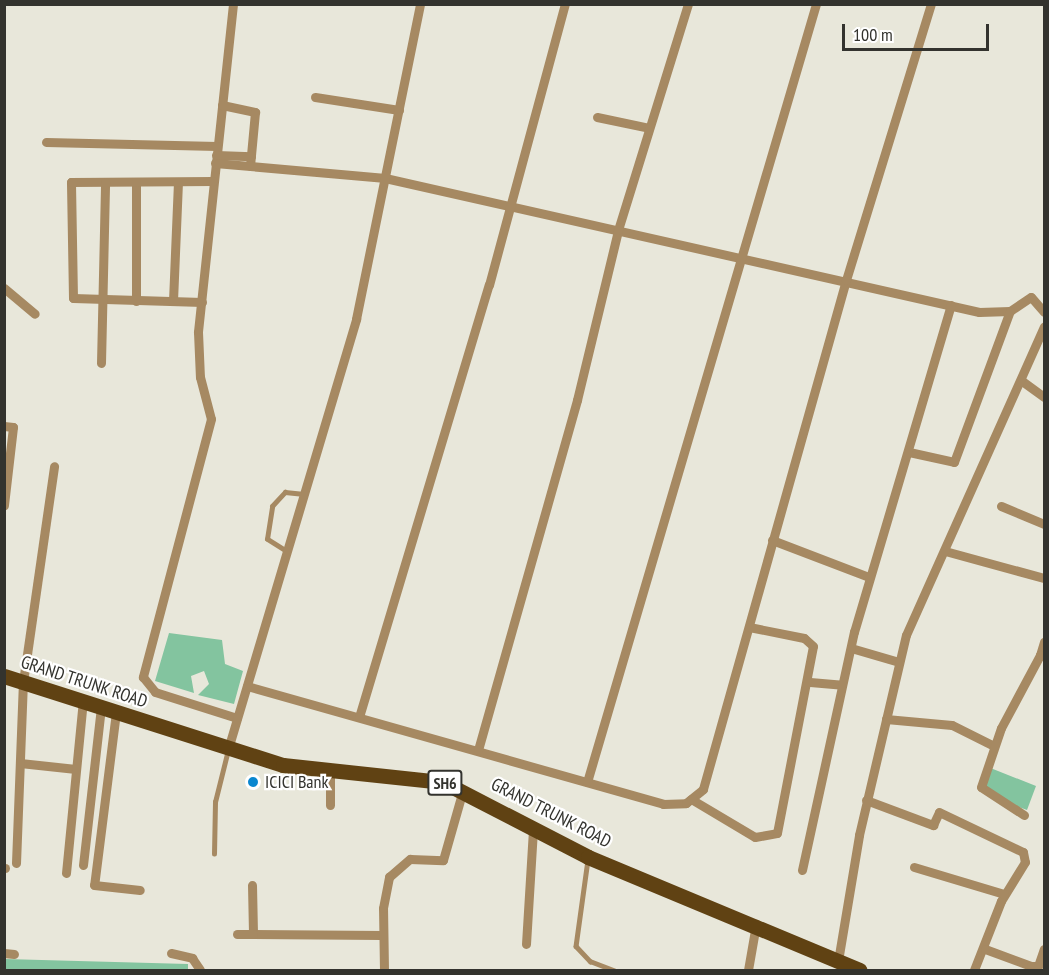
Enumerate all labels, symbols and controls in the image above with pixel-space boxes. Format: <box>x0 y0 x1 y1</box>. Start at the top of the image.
scale bar <box>845 12 992 50</box>
text: 100 m <box>853 23 893 46</box>
street label: GRAND TRUNK ROAD <box>18 651 150 713</box>
road number: SH6 <box>427 770 463 796</box>
place label: ICICI Bank <box>265 771 328 793</box>
street label: GRAND TRUNK ROAD <box>487 773 615 853</box>
marker: ICICI Bank <box>246 775 260 789</box>

